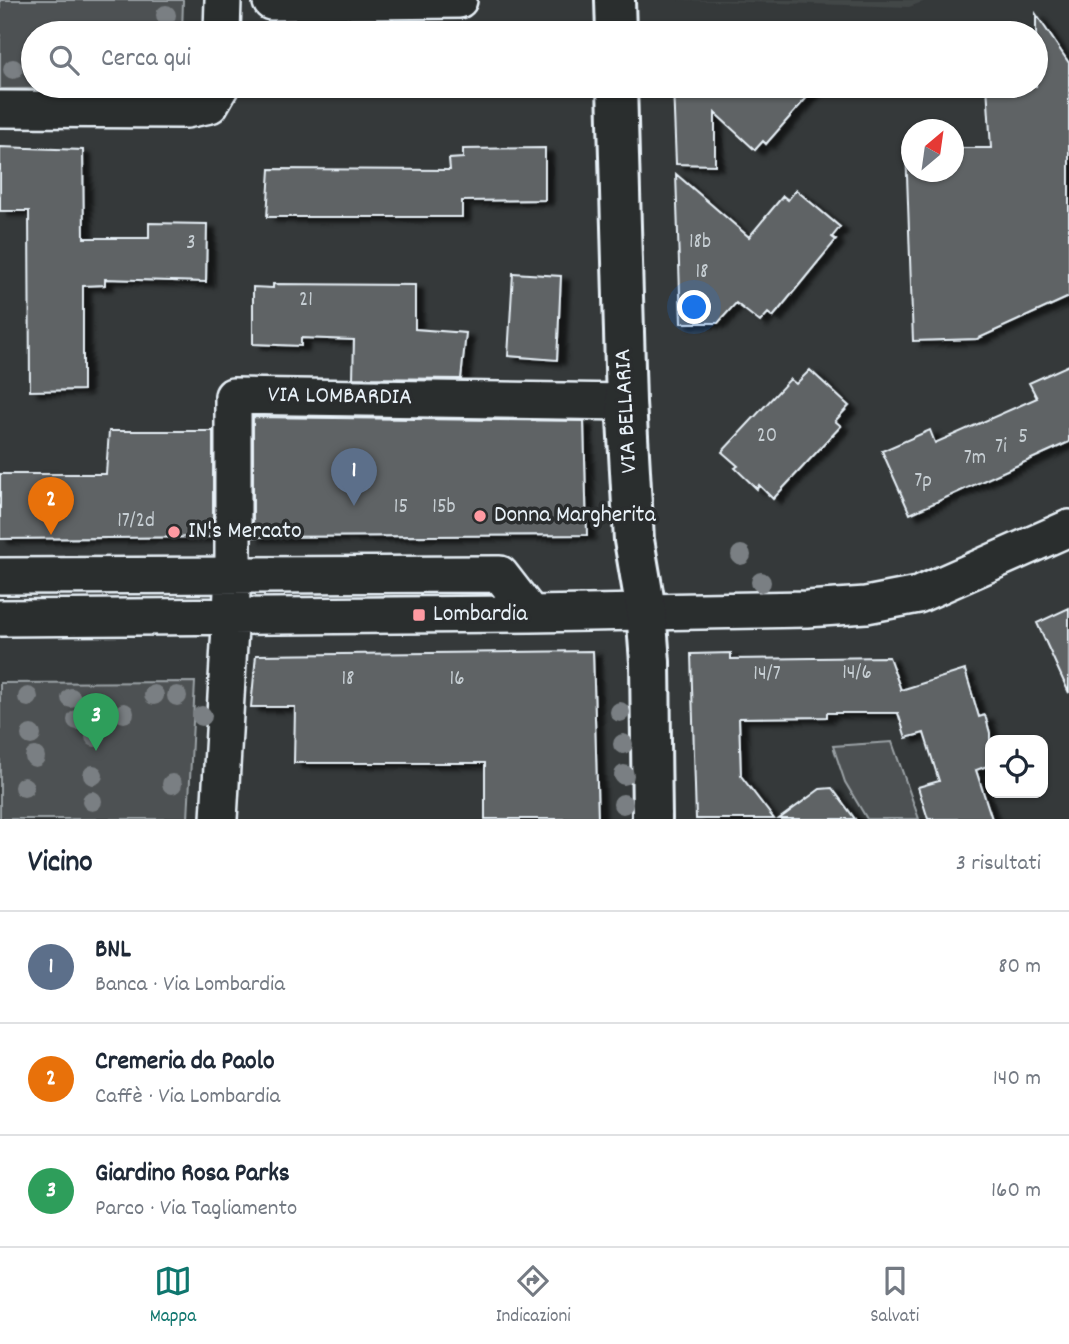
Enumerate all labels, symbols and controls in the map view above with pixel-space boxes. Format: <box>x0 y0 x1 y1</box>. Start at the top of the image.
search box <box>21 21 1048 98</box>
icon: search <box>45 41 83 79</box>
text: Cerca qui <box>101 41 191 78</box>
north arrow <box>901 119 964 182</box>
house number: 18b <box>689 228 711 258</box>
house number: 3 <box>186 229 196 259</box>
house number: 18 <box>695 258 709 288</box>
house number: 21 <box>299 286 313 316</box>
your location <box>677 290 711 324</box>
street label: VIA BELLARIA <box>607 348 647 474</box>
street label: VIA LOMBARDIA <box>268 379 412 415</box>
house number: 20 <box>757 422 777 452</box>
house number: 5 <box>1018 423 1028 453</box>
house number: 7i <box>995 433 1007 463</box>
house number: 7m <box>964 444 986 474</box>
pin: 1 <box>331 448 377 506</box>
house number: 7p <box>914 467 932 497</box>
pin: 2 <box>28 477 74 535</box>
house number: 15 <box>394 493 408 523</box>
house number: 15b <box>432 493 456 523</box>
place label: Donna Margherita <box>494 499 656 533</box>
house number: 17/2d <box>117 507 155 537</box>
marker: Donna Margherita <box>472 508 488 524</box>
place label: IN's Mercato <box>188 515 302 549</box>
marker: IN's Mercato <box>166 524 182 540</box>
place label: Lombardia <box>433 598 528 632</box>
marker: Lombardia <box>411 607 427 623</box>
house number: 14/6 <box>842 659 872 689</box>
house number: 14/7 <box>753 660 781 690</box>
house number: 18 <box>341 665 355 695</box>
house number: 16 <box>450 665 464 695</box>
pin: 3 <box>73 693 119 751</box>
map controls <box>985 735 1048 798</box>
button: locate <box>985 735 1048 798</box>
text: Vicino <box>28 843 93 886</box>
text: 3 risultati <box>956 848 1041 881</box>
text: BNL <box>95 932 131 969</box>
text: 1 <box>48 951 54 984</box>
text: 80 m <box>998 951 1041 984</box>
text: Banca · Via Lombardia <box>95 969 285 1002</box>
text: Cremeria da Paolo <box>95 1044 274 1081</box>
text: 2 <box>46 1063 56 1096</box>
text: 140 m <box>993 1063 1041 1096</box>
text: Caffè · Via Lombardia <box>95 1081 280 1114</box>
text: Giardino Rosa Parks <box>95 1156 290 1193</box>
text: 3 <box>46 1175 56 1208</box>
text: 160 m <box>991 1175 1041 1208</box>
text: Parco · Via Tagliamento <box>95 1193 297 1226</box>
tab: Mappa <box>150 1262 196 1331</box>
tab: Indicazioni <box>496 1262 571 1331</box>
tab: Salvati <box>870 1262 919 1331</box>

